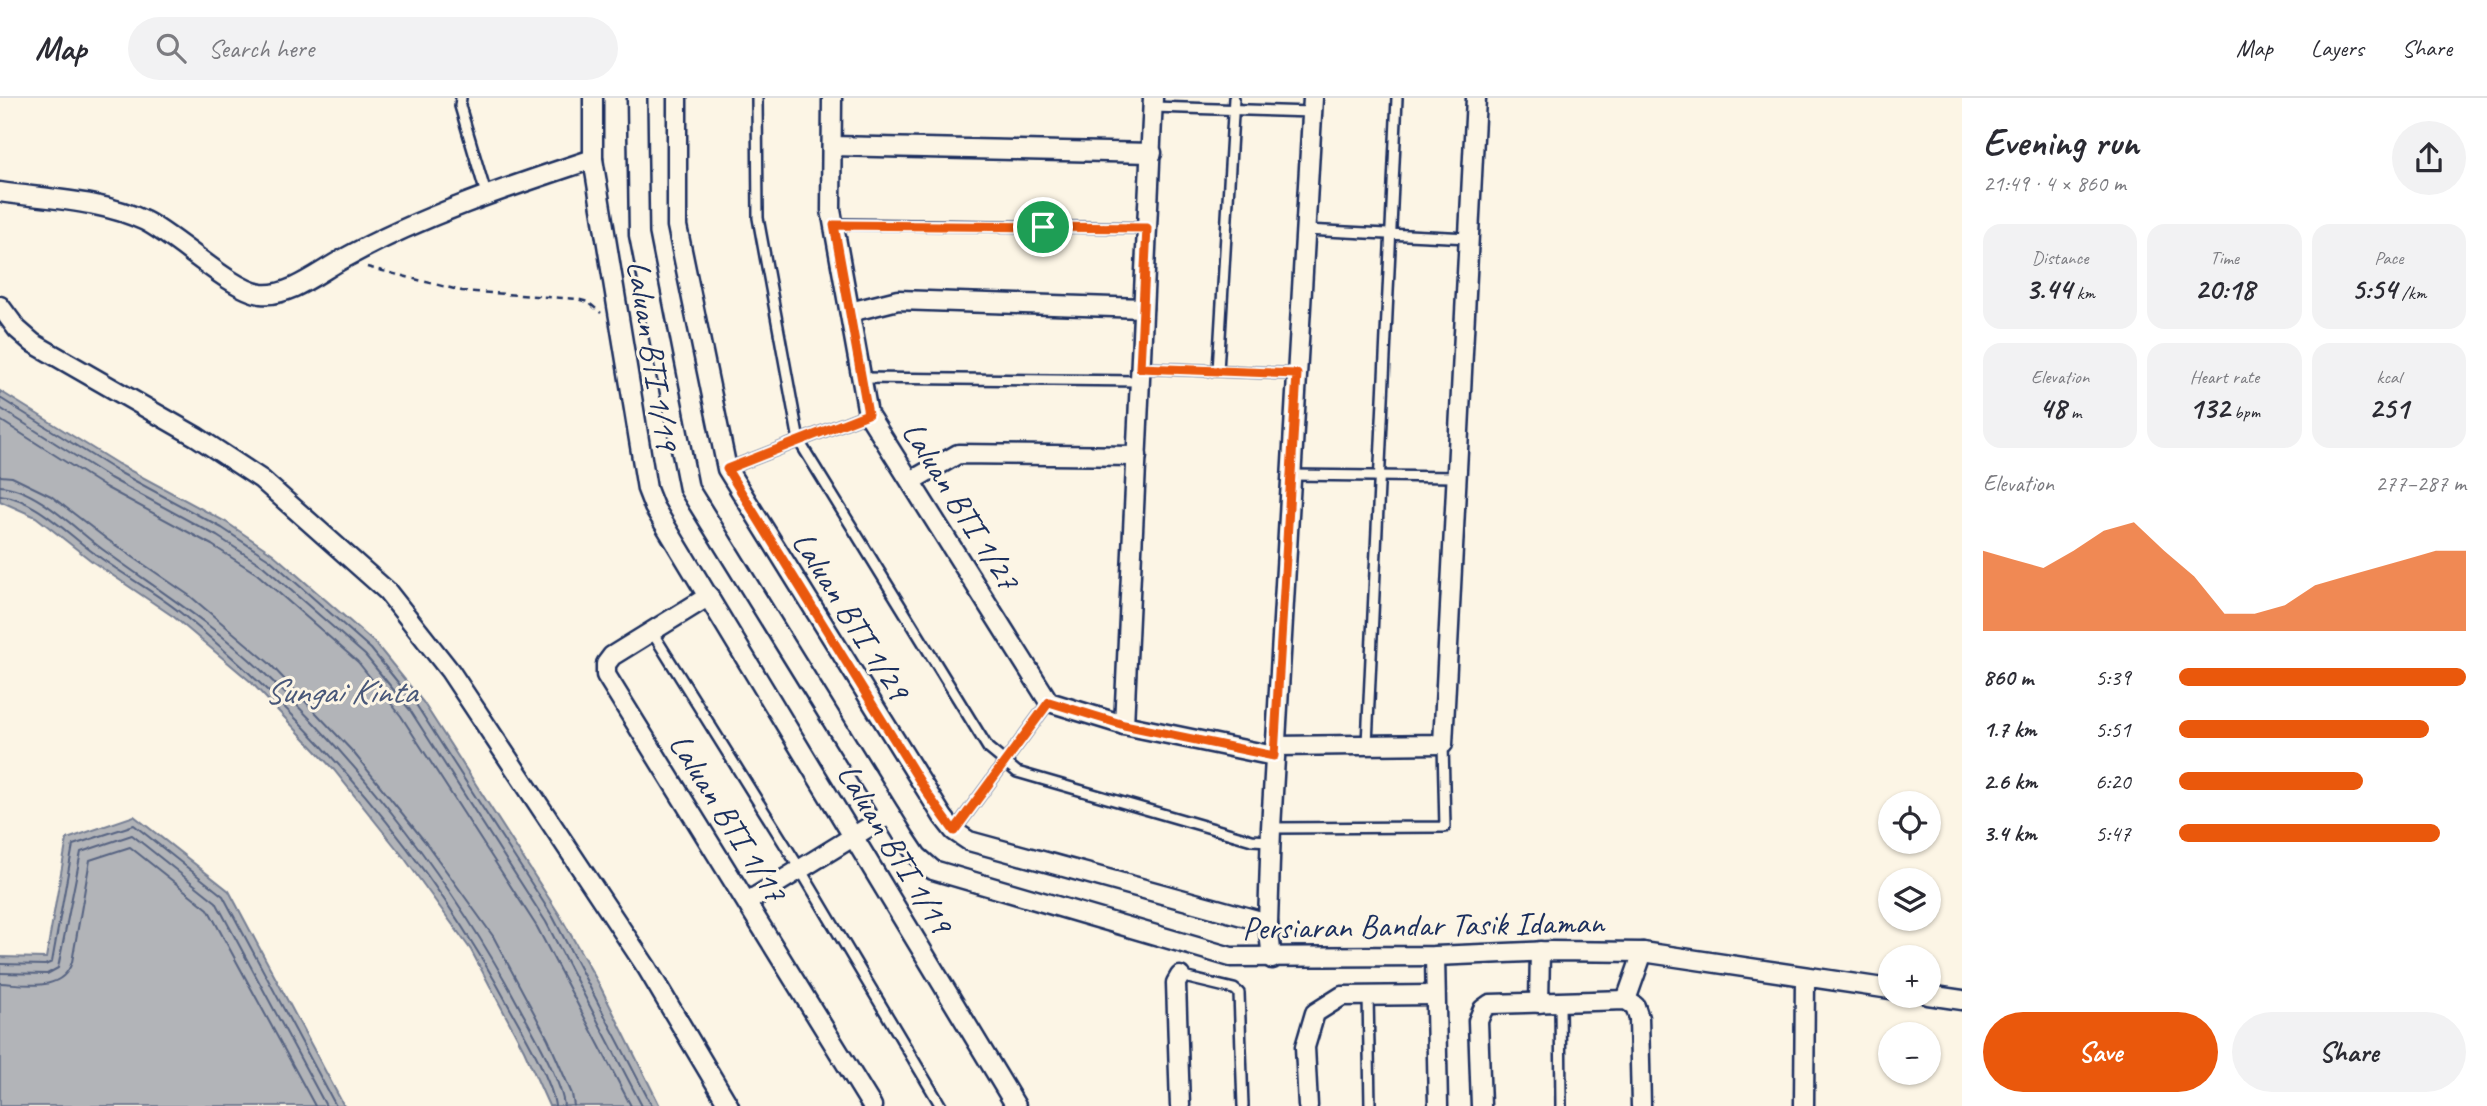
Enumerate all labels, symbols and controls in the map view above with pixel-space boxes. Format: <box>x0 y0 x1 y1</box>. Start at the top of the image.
search box <box>128 17 618 80</box>
text: Map <box>35 27 86 69</box>
icon: search <box>152 29 190 67</box>
text: Search here <box>208 32 314 65</box>
text: Map <box>2236 33 2273 63</box>
text: Layers <box>2311 33 2364 63</box>
text: Share <box>2402 33 2452 63</box>
text: Evening run <box>1983 119 2139 166</box>
button: share <box>2392 121 2466 195</box>
text: 21:49 · 4 × 860 m <box>1983 169 2126 198</box>
pin <box>1013 197 1073 257</box>
icon: arrive <box>1024 208 1062 246</box>
text: Distance <box>2032 246 2089 270</box>
text: Time <box>2210 246 2239 270</box>
text: Pace <box>2374 246 2403 270</box>
street label: Laluan BTI 1/19 <box>617 258 689 456</box>
text: 3.44 <box>2025 270 2072 308</box>
text: 20:18 <box>2195 270 2254 308</box>
text: 5:54 <box>2351 270 2397 308</box>
text: km <box>2072 281 2095 305</box>
text: /km <box>2397 281 2426 305</box>
text: Elevation <box>2031 365 2089 389</box>
text: Heart rate <box>2190 365 2259 389</box>
text: kcal <box>2376 365 2401 389</box>
text: 48 <box>2039 389 2066 427</box>
text: 132 <box>2189 389 2229 427</box>
text: 251 <box>2369 389 2409 427</box>
text: m <box>2066 400 2081 424</box>
text: bpm <box>2229 400 2260 424</box>
street label: Laluan BTI 1/27 <box>893 413 1031 599</box>
text: Elevation <box>1983 469 2054 498</box>
text: 277–287 m <box>2375 469 2466 498</box>
street label: Laluan BTI 1/29 <box>783 523 921 710</box>
text: 860 m <box>1983 663 2033 692</box>
text: 5:39 <box>2095 663 2131 692</box>
water label: Sungai Kinta <box>264 669 419 714</box>
text: 1.7 km <box>1983 715 2036 744</box>
text: 5:51 <box>2095 715 2131 744</box>
street label: Laluan BTI 1/17 <box>660 725 798 911</box>
street label: Laluan BTI 1/19 <box>828 756 964 944</box>
text: 2.6 km <box>1983 767 2037 796</box>
text: 6:20 <box>2095 767 2131 796</box>
map controls <box>1878 791 1941 1085</box>
button: locate <box>1878 791 1941 854</box>
text: 3.4 km <box>1983 819 2037 848</box>
text: 5:47 <box>2095 819 2131 848</box>
button: layers <box>1878 868 1941 931</box>
street label: Persiaran Bandar Tasik Idaman <box>1242 901 1606 949</box>
button: + <box>1878 945 1941 1008</box>
button: Save <box>1983 1012 2218 1092</box>
button: Share <box>2232 1012 2466 1092</box>
button: − <box>1878 1022 1941 1085</box>

